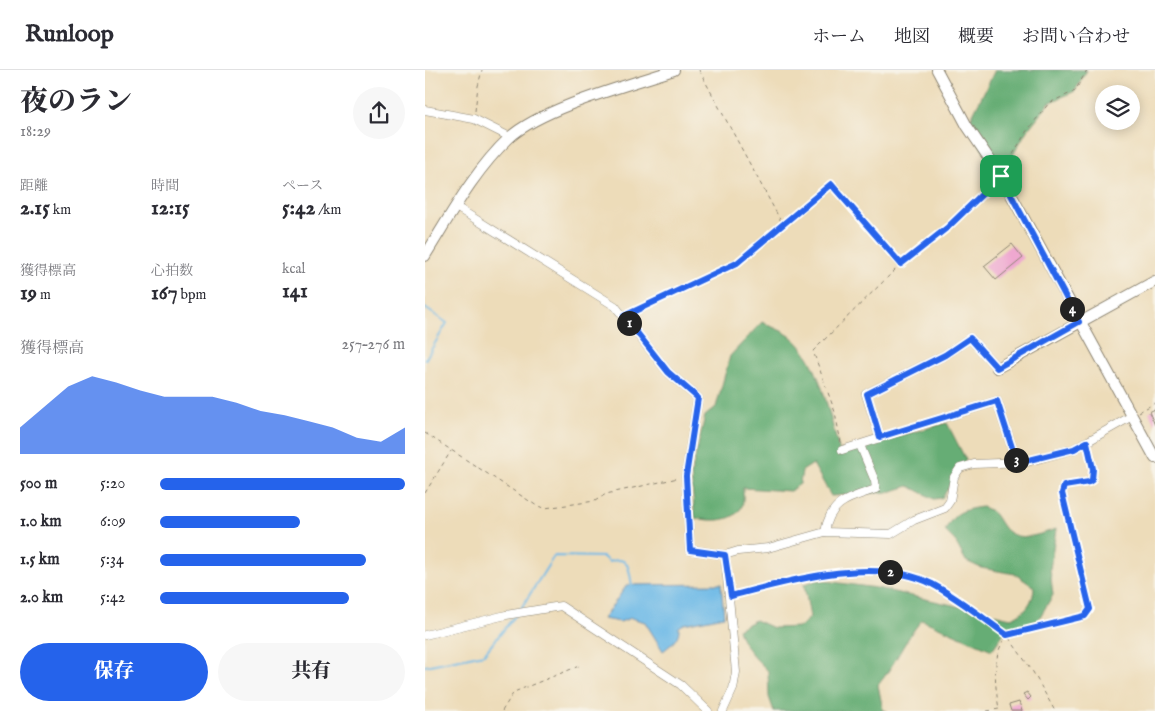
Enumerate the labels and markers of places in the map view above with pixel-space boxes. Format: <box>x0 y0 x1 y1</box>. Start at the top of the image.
pin <box>980 155 1022 197</box>
pin: 4 <box>1059 296 1085 322</box>
pin: 1 <box>617 310 641 336</box>
pin: 3 <box>1003 448 1029 472</box>
pin: 2 <box>877 560 903 584</box>

